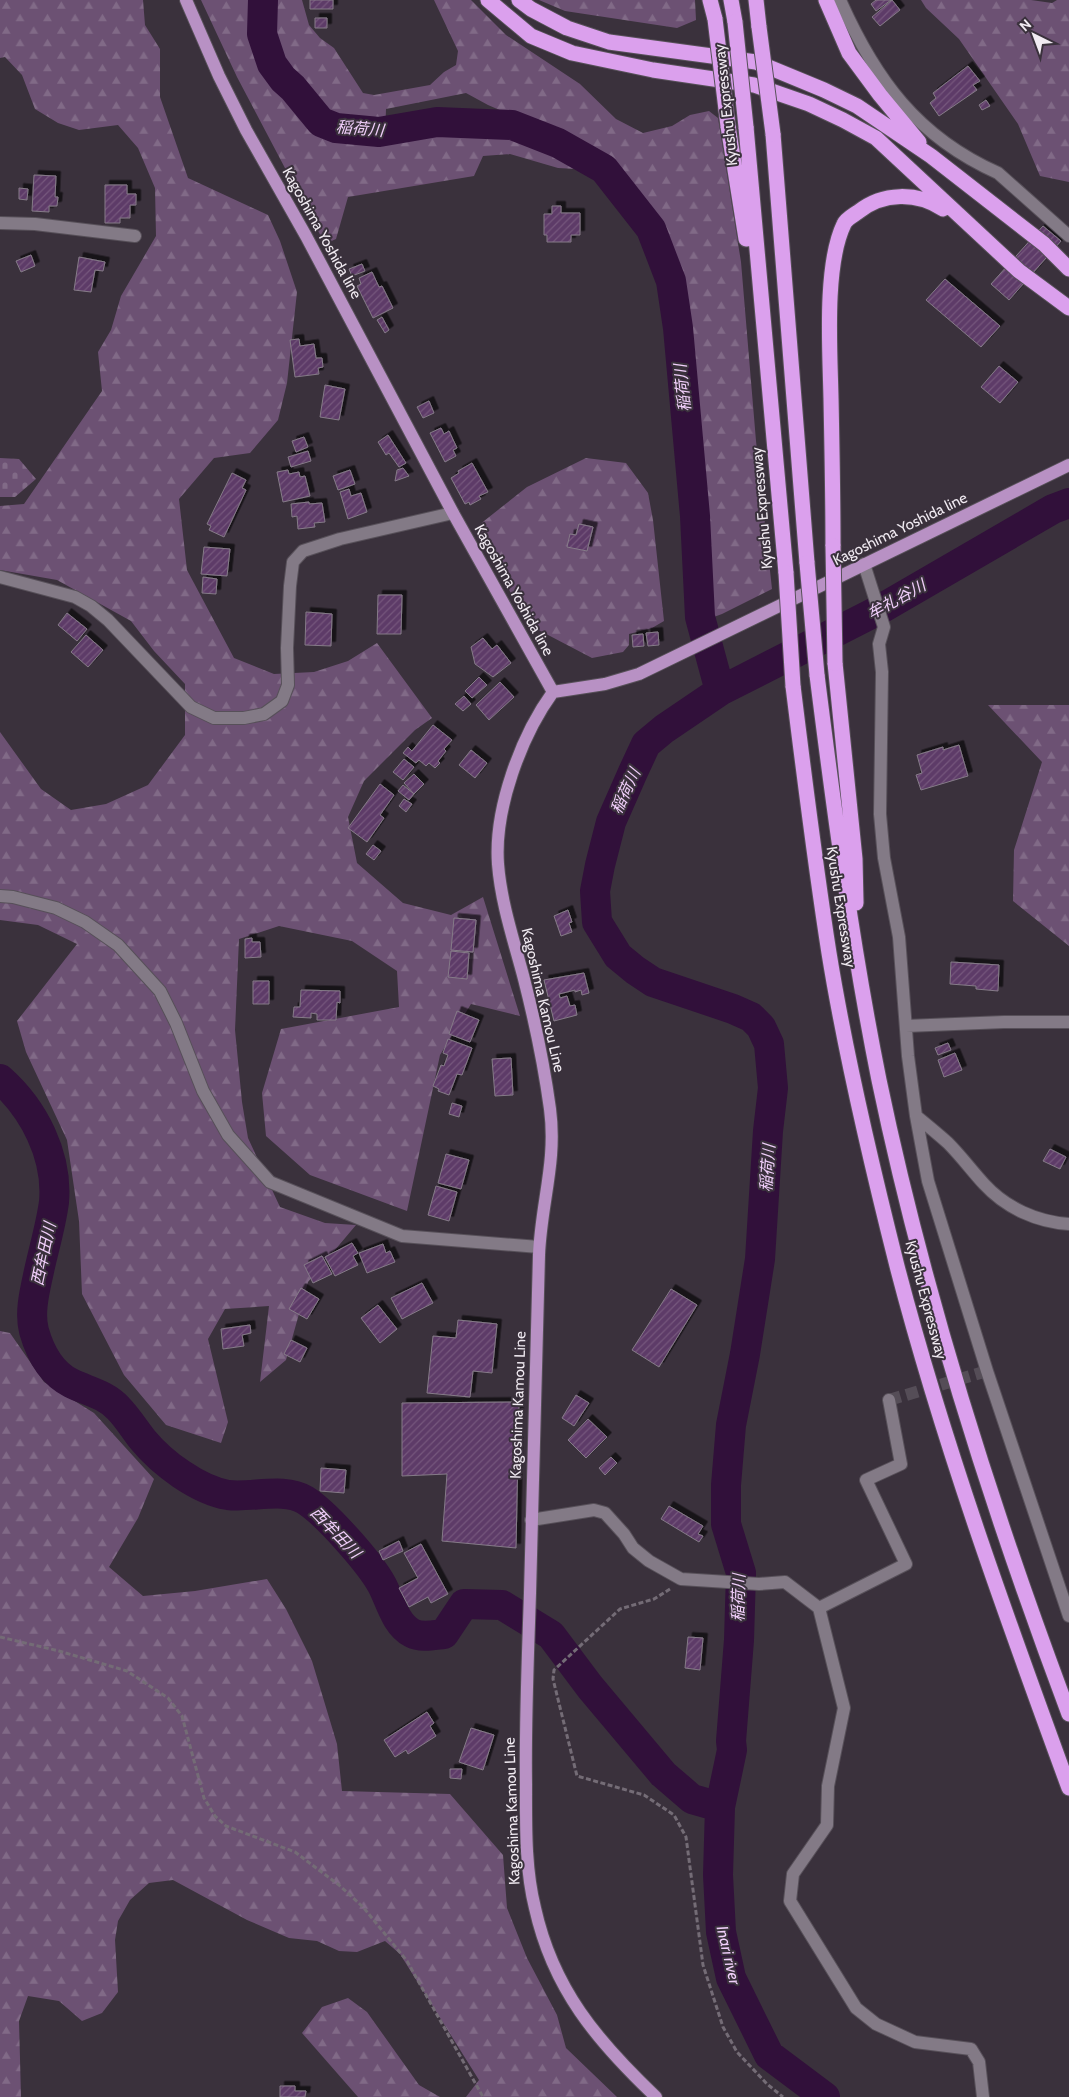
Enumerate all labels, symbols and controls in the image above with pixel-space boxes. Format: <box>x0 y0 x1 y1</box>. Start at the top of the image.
north arrow <box>1009 10 1059 60</box>
text: N <box>1016 15 1035 35</box>
street label: Kyushu Expressway <box>711 43 741 167</box>
water label: 稲荷川 <box>335 117 387 140</box>
street label: Kagoshima Yoshida line <box>278 164 366 302</box>
water label: 稲荷川 <box>670 361 694 413</box>
street label: Kyushu Expressway <box>748 446 776 570</box>
street label: Kagoshima Yoshida line <box>830 488 970 569</box>
street label: Kagoshima Yoshida line <box>470 521 558 659</box>
water label: 牟礼谷川 <box>864 575 931 623</box>
water label: 稲荷川 <box>607 764 645 817</box>
street label: Kyushu Expressway <box>823 845 860 969</box>
street label: Kagoshima Kamou Line <box>518 926 568 1074</box>
water label: 稲荷川 <box>756 1141 779 1193</box>
water label: 西牟田川 <box>28 1219 60 1287</box>
street label: Kyushu Expressway <box>901 1239 951 1362</box>
street label: Kagoshima Kamou Line <box>506 1331 530 1479</box>
water label: 西牟田川 <box>307 1503 366 1563</box>
water label: 稲荷川 <box>729 1572 748 1622</box>
street label: Kagoshima Kamou Line <box>500 1737 524 1885</box>
water label: Inari river <box>713 1924 745 1988</box>

